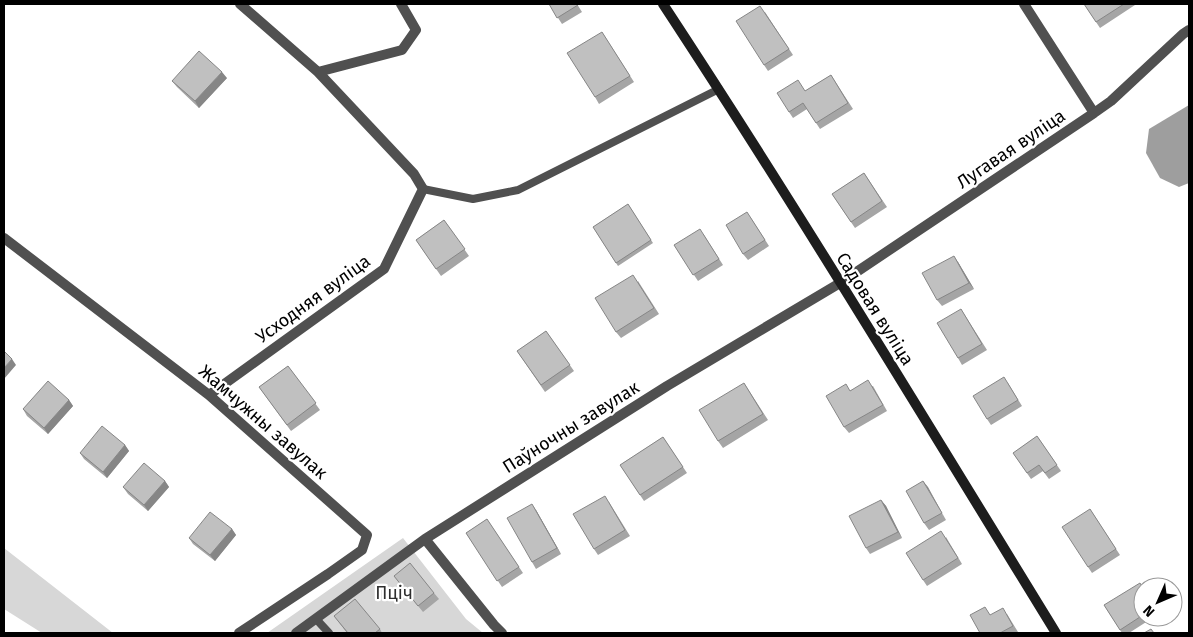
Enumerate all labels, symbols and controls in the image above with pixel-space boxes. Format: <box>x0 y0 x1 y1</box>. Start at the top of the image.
street label: Лугавая вуліца <box>952 105 1070 193</box>
street label: Садовая вуліца <box>831 248 919 370</box>
street label: Усходняя вуліца <box>251 250 375 348</box>
street label: Жамчужны завулак <box>194 360 332 484</box>
street label: Паўночны завулак <box>499 376 644 478</box>
north arrow <box>1133 577 1183 627</box>
park label: Пціч <box>375 582 413 604</box>
text: N <box>1140 602 1158 620</box>

